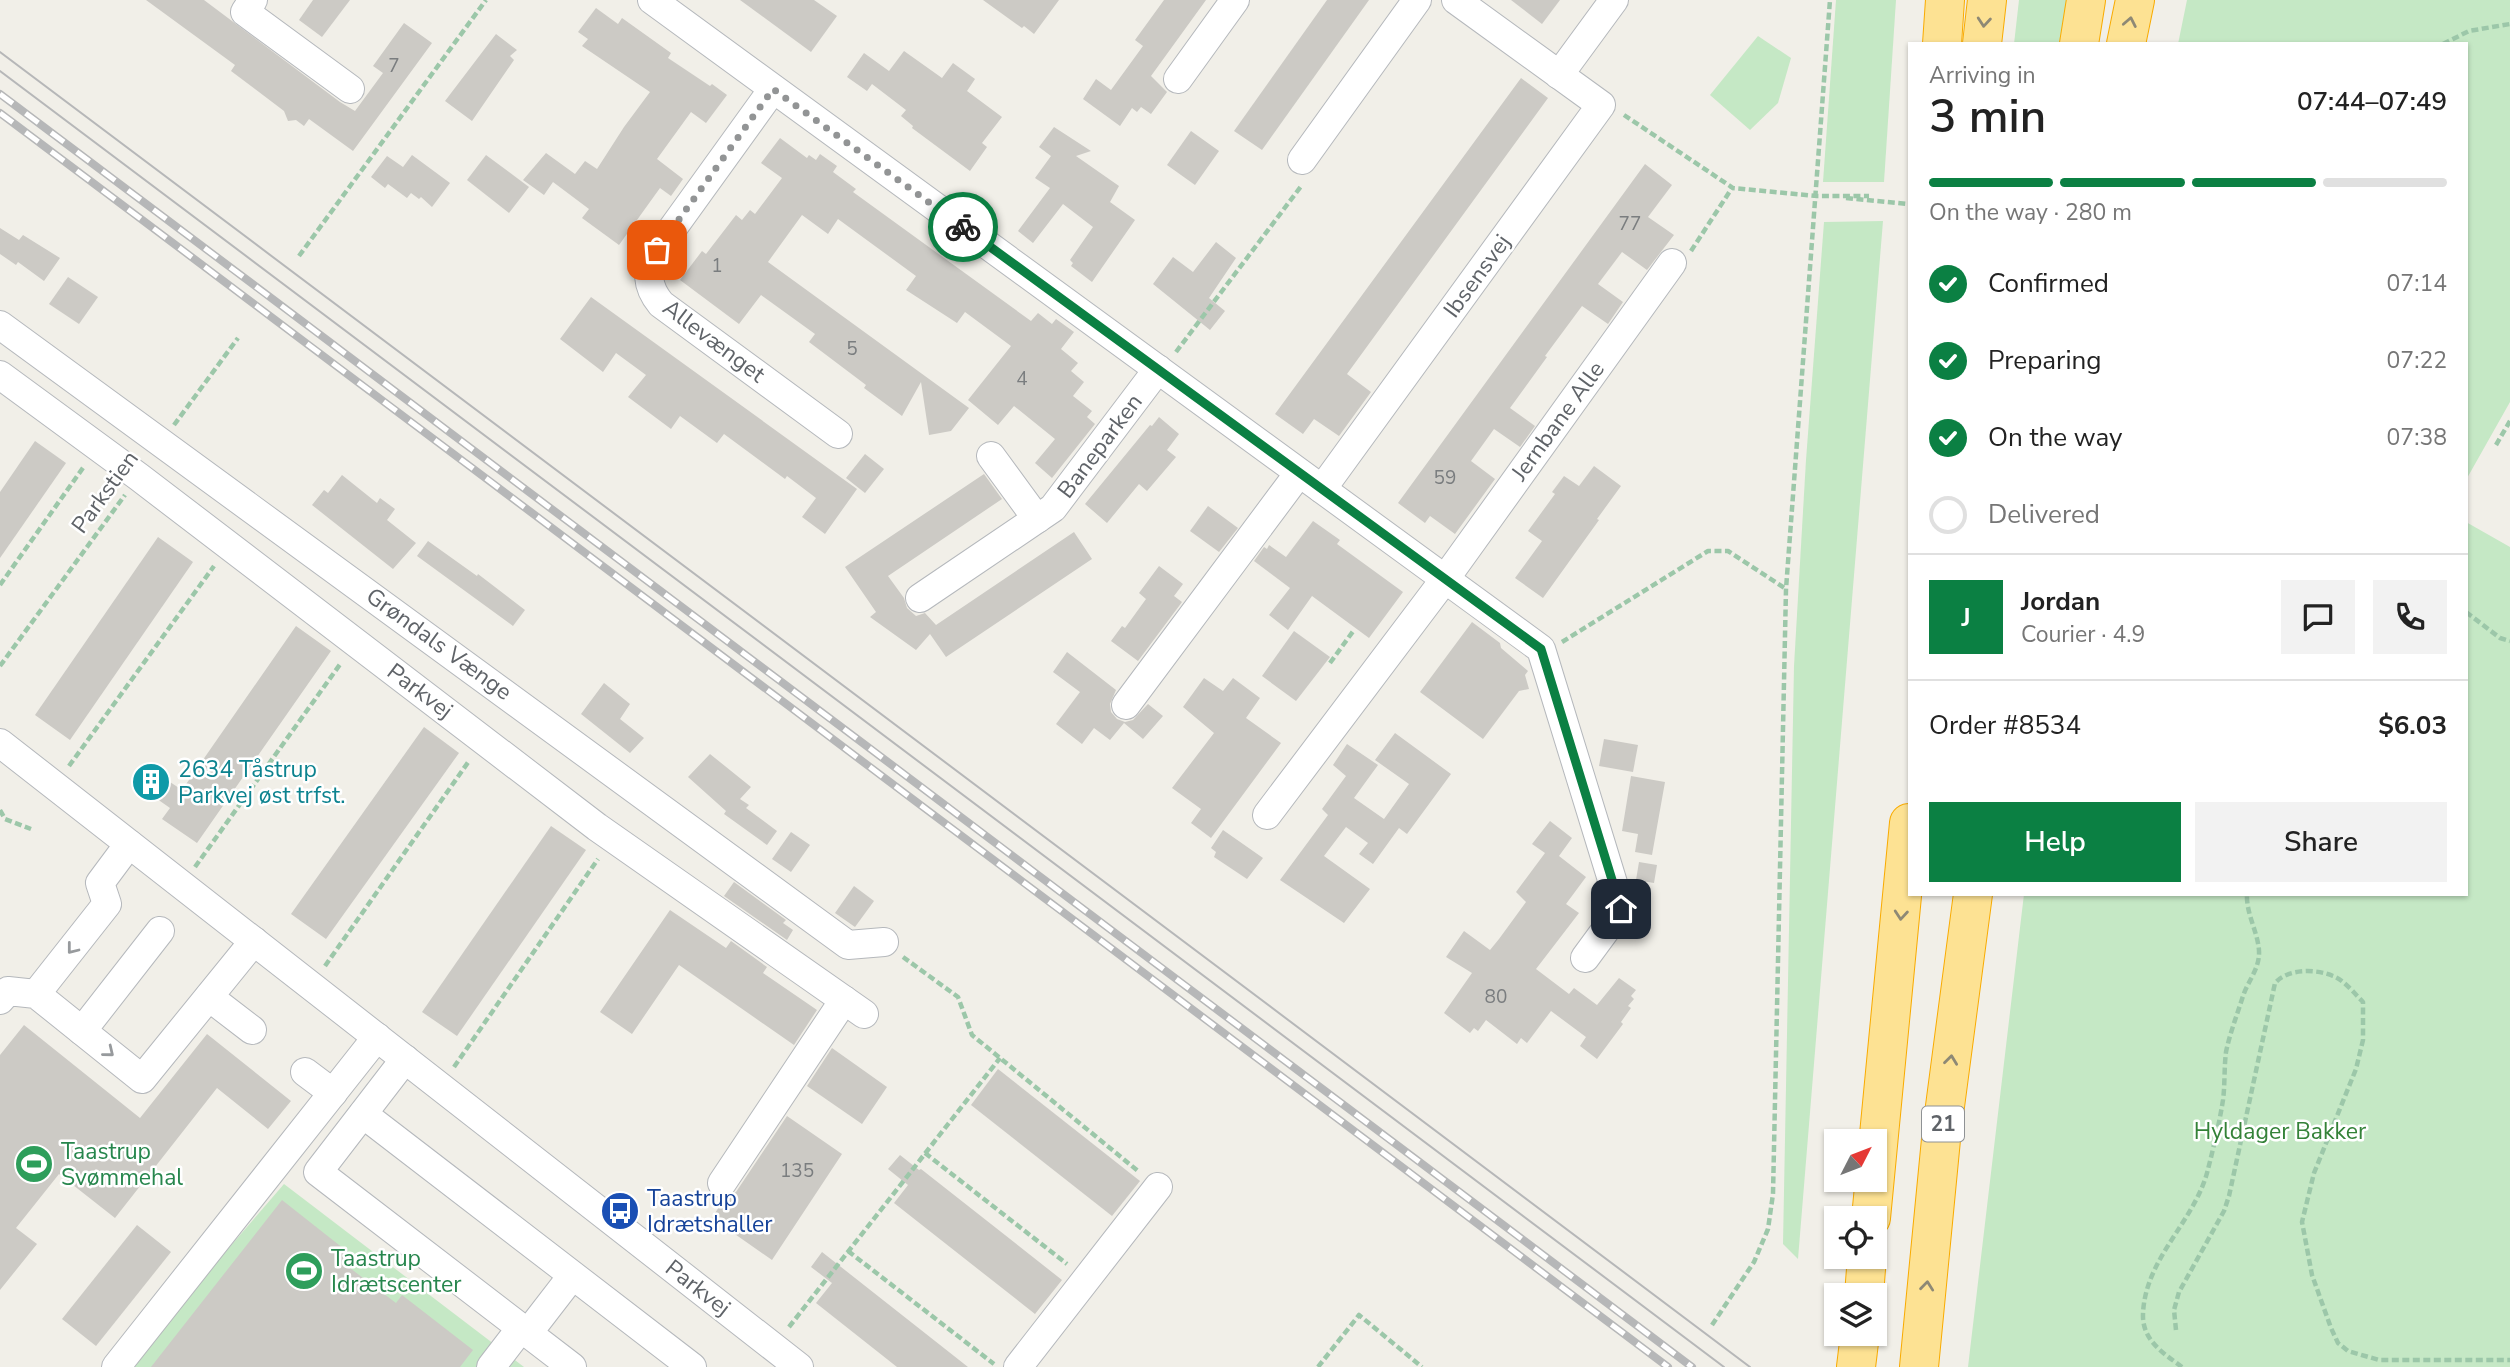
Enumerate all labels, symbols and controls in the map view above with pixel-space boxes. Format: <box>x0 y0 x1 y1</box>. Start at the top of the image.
one-way arrow <box>1977 16 1992 28</box>
one-way arrow <box>2122 16 2137 28</box>
house number: 7 <box>388 53 400 79</box>
text: Arriving in <box>1929 60 2036 91</box>
text: 07:44–07:49 <box>2297 84 2447 119</box>
text: 3 min <box>1929 85 2046 148</box>
courier <box>928 192 998 262</box>
text: On the way · 280 m <box>1929 197 2132 228</box>
icon: bike <box>944 208 982 246</box>
house number: 77 <box>1619 211 1641 237</box>
pin <box>627 220 687 280</box>
street label: Ibsensvej <box>1436 228 1518 324</box>
icon: bag <box>638 231 676 269</box>
house number: 1 <box>711 253 723 279</box>
icon: check <box>1929 265 1967 303</box>
text: Confirmed <box>1988 266 2109 301</box>
text: 07:14 <box>2387 268 2447 299</box>
street label: Allevænget <box>657 292 772 390</box>
house number: 5 <box>846 336 858 362</box>
icon: check <box>1929 342 1967 380</box>
text: Preparing <box>1988 343 2101 378</box>
text: 07:22 <box>2387 345 2447 376</box>
street label: Jernbane Alle <box>1504 355 1612 488</box>
house number: 4 <box>1016 366 1028 392</box>
street label: Baneparken <box>1050 387 1150 505</box>
icon: check <box>1929 419 1967 457</box>
text: On the way <box>1988 420 2122 455</box>
text: 07:38 <box>2387 422 2447 453</box>
street label: Parkstien <box>64 444 146 540</box>
house number: 59 <box>1434 465 1456 491</box>
text: Delivered <box>1988 497 2100 532</box>
button: chat <box>2281 580 2355 654</box>
button: phone <box>2373 580 2447 654</box>
street label: Grøndals Vænge <box>360 581 518 707</box>
text: Jordan <box>2021 584 2100 619</box>
text: J <box>1961 600 1971 635</box>
text: Courier · 4.9 <box>2021 619 2145 650</box>
street label: Parkvej <box>381 656 459 726</box>
text: Order #8534 <box>1929 708 2081 743</box>
text: $6.03 <box>2378 708 2447 743</box>
place label: 2634 Tåstrup Parkvej øst trfst. <box>178 754 346 811</box>
building icon: 2634 Tåstrup Parkvej øst trfst. <box>130 761 172 803</box>
button: Help <box>1929 802 2181 882</box>
button: Share <box>2195 802 2447 882</box>
pin <box>1591 879 1651 939</box>
icon: home <box>1602 890 1640 928</box>
one-way arrow <box>1894 910 1909 921</box>
one-way arrow <box>67 941 80 954</box>
house number: 80 <box>1485 984 1507 1010</box>
one-way arrow <box>100 1044 113 1056</box>
one-way arrow <box>1944 1054 1959 1066</box>
road number: 21 <box>1922 1106 1964 1142</box>
park label: Hyldager Bakker <box>2194 1116 2367 1147</box>
north arrow <box>1824 1129 1886 1192</box>
map controls <box>1824 1129 1887 1346</box>
place label: Taastrup Svømmehal <box>61 1136 183 1193</box>
sports icon: Taastrup Svømmehal <box>13 1143 55 1185</box>
house number: 135 <box>780 1158 814 1184</box>
place label: Taastrup Idrætshaller <box>647 1183 773 1240</box>
bus stop icon: Taastrup Idrætshaller <box>599 1190 641 1232</box>
button: locate <box>1824 1206 1887 1269</box>
place label: Taastrup Idrætscenter <box>331 1243 462 1300</box>
sports icon: Taastrup Idrætscenter <box>283 1250 325 1292</box>
street label: Parkvej <box>659 1253 737 1323</box>
one-way arrow <box>1919 1280 1934 1291</box>
button: layers <box>1824 1283 1887 1346</box>

